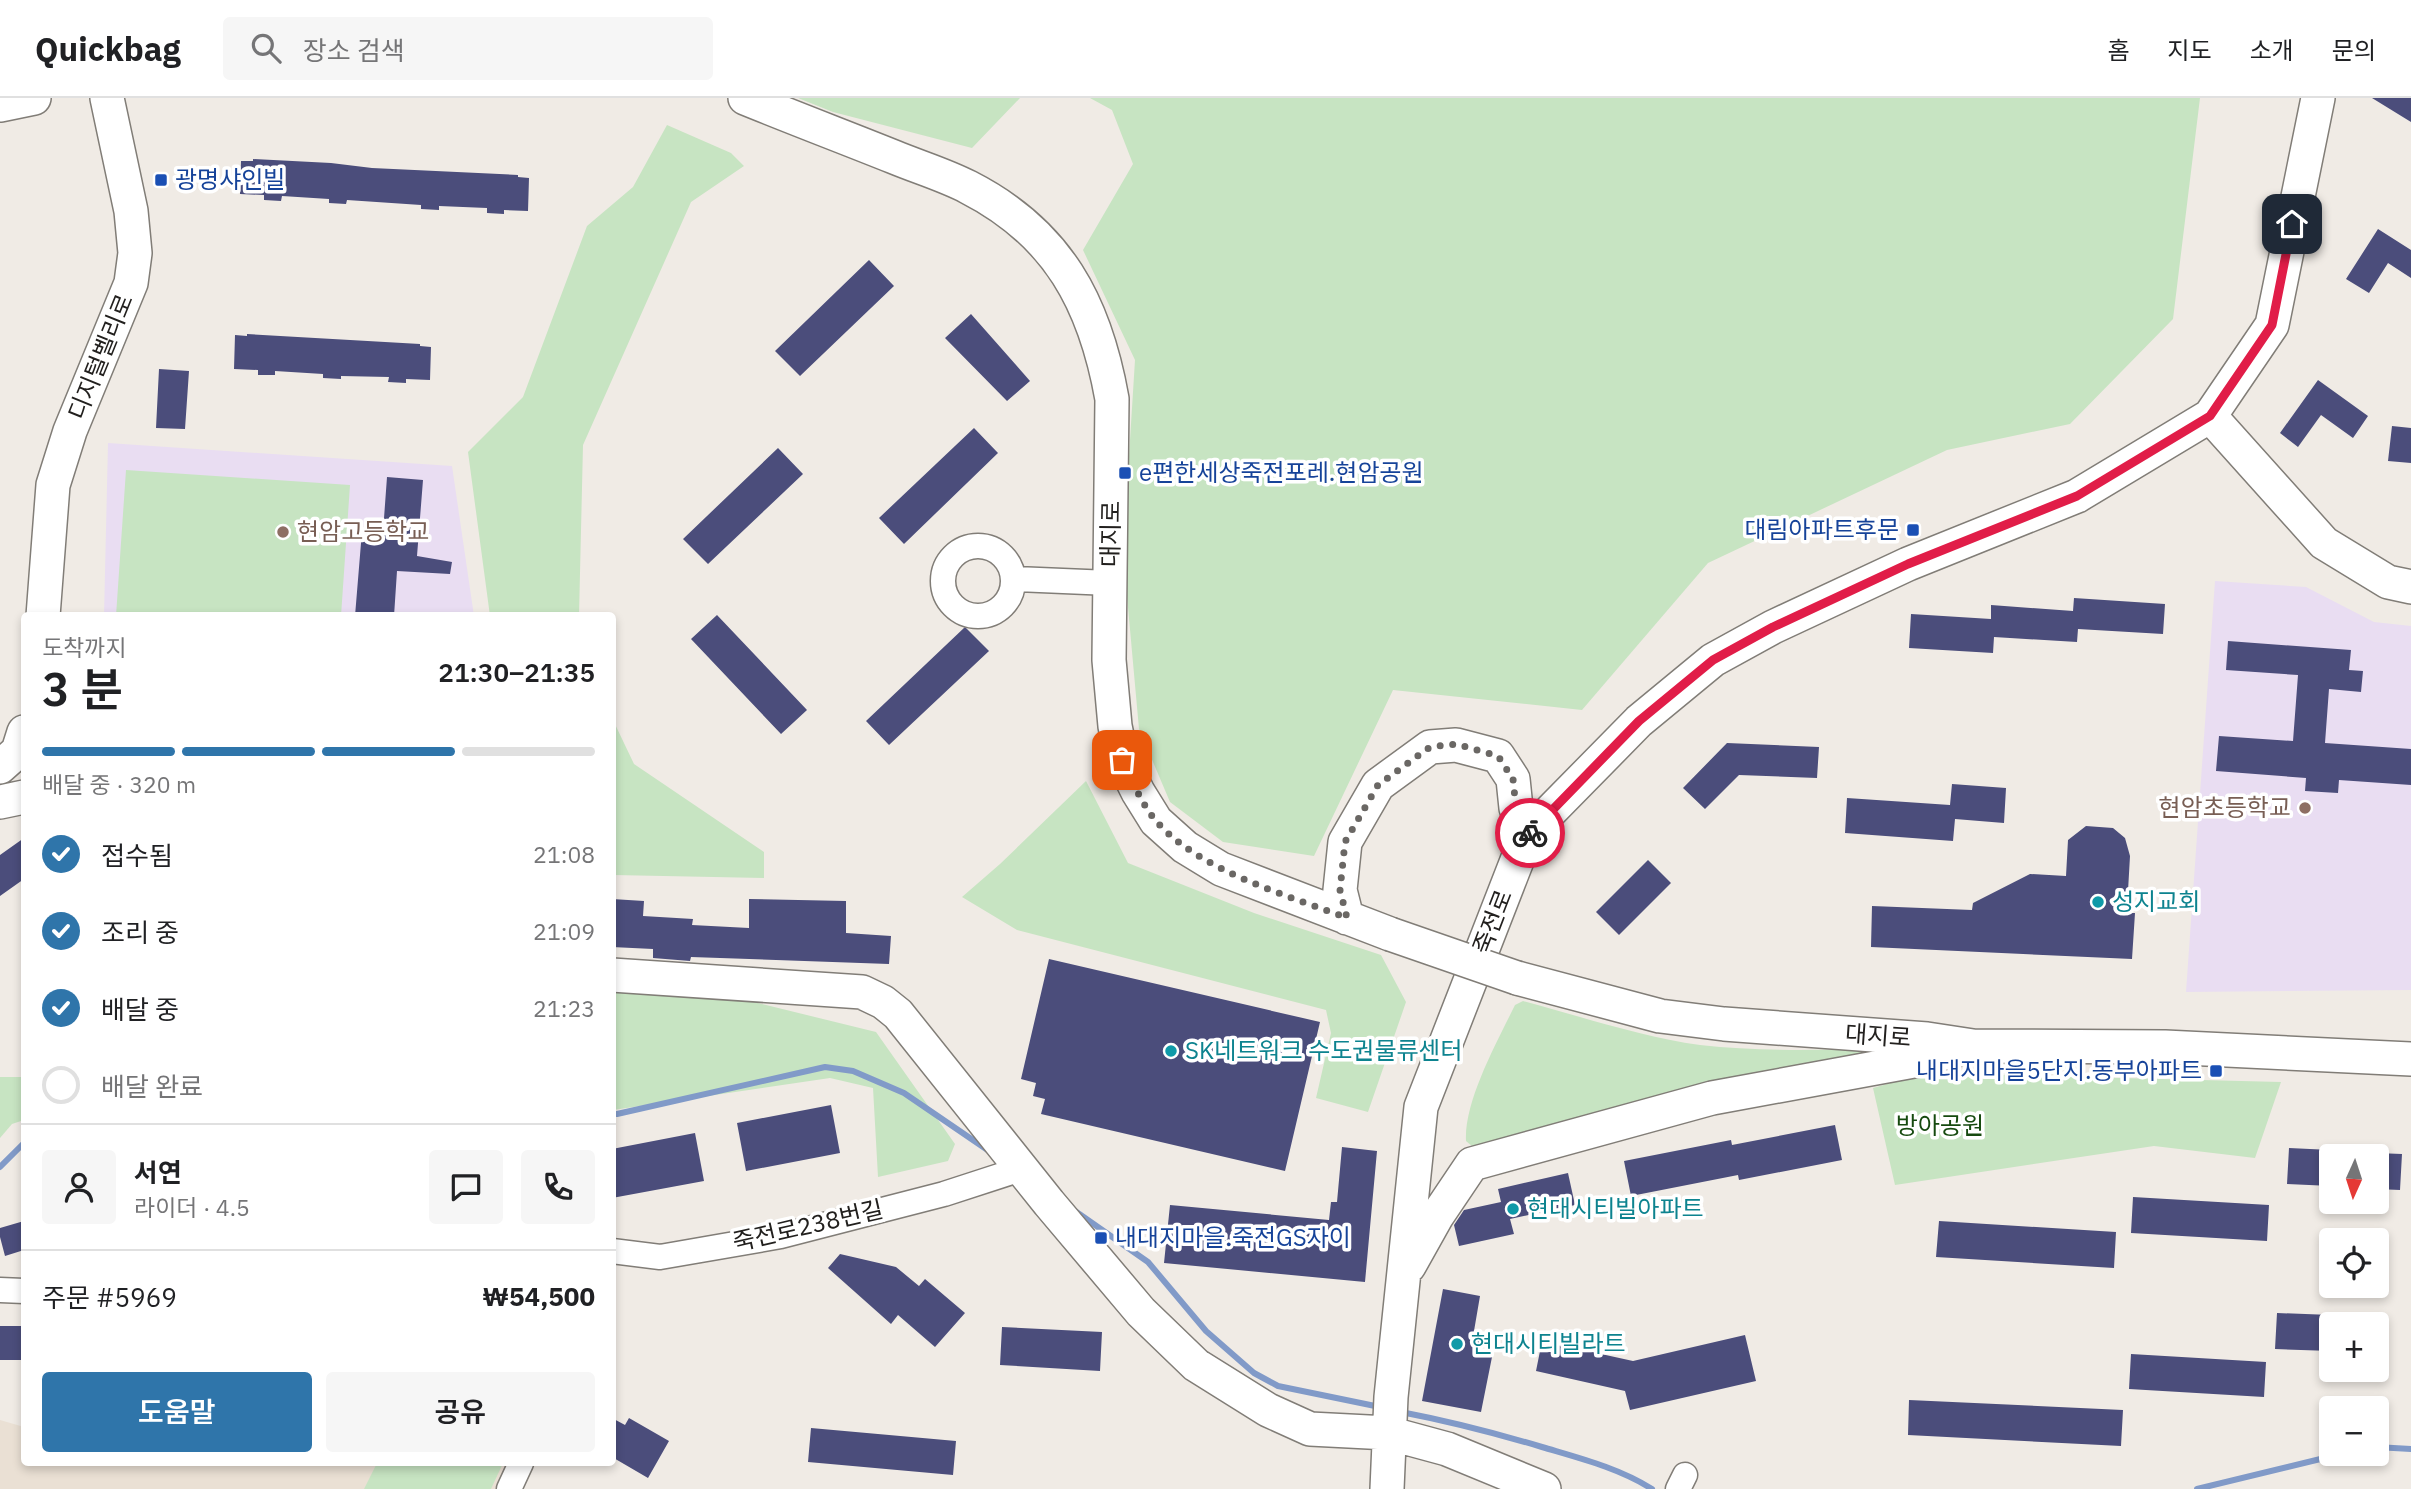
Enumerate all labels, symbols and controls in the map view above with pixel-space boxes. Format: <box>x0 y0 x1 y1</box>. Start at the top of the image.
search box <box>223 17 713 80</box>
text: Quickbag <box>35 27 181 70</box>
icon: search <box>247 29 285 67</box>
text: 장소 검색 <box>303 33 405 67</box>
text: 홈 <box>2107 34 2129 66</box>
text: 지도 <box>2167 34 2212 66</box>
text: 소개 <box>2250 34 2294 66</box>
text: 문의 <box>2332 34 2376 66</box>
place label: 광명샤인빌 <box>175 163 285 195</box>
marker: 광명샤인빌 <box>153 172 169 188</box>
pin <box>2262 194 2322 254</box>
icon: home <box>2273 205 2311 243</box>
street label: 디지털벨리로 <box>60 289 140 424</box>
place label: e편한세상죽전포레.현암공원 <box>1139 456 1424 488</box>
marker: e편한세상죽전포레.현암공원 <box>1117 465 1133 481</box>
street label: 대지로 <box>1093 501 1127 567</box>
place label: 대림아파트후문 <box>1744 513 1899 545</box>
place label: 현암고등학교 <box>297 515 429 547</box>
marker: 대림아파트후문 <box>1905 522 1921 538</box>
marker: 현암고등학교 <box>275 524 291 540</box>
text: 도착까지 <box>42 632 127 662</box>
text: 21:30–21:35 <box>438 655 595 689</box>
text: 3 분 <box>42 659 123 719</box>
pin <box>1092 730 1152 790</box>
icon: bag <box>1103 741 1141 779</box>
text: 배달 중 · 320 m <box>42 769 196 799</box>
place label: 현암초등학교 <box>2159 791 2291 823</box>
courier <box>1495 798 1565 868</box>
marker: 현암초등학교 <box>2297 800 2313 816</box>
icon: bike <box>1511 814 1549 852</box>
icon: check <box>42 835 80 873</box>
text: 접수됨 <box>101 838 173 872</box>
text: 21:08 <box>533 839 595 869</box>
street label: 죽전로 <box>1465 885 1519 958</box>
place label: 성지교회 <box>2112 885 2200 917</box>
marker: 성지교회 <box>2090 894 2106 910</box>
icon: check <box>42 912 80 950</box>
text: 조리 중 <box>101 915 179 949</box>
text: 21:09 <box>533 916 595 946</box>
icon: check <box>42 989 80 1027</box>
text: 배달 중 <box>101 992 179 1026</box>
text: 21:23 <box>533 993 595 1023</box>
street label: 대지로 <box>1844 1017 1912 1053</box>
place label: SK네트워크 수도권물류센터 <box>1185 1034 1463 1066</box>
marker: SK네트워크 수도권물류센터 <box>1163 1043 1179 1059</box>
place label: 내대지마을5단지.동부아파트 <box>1916 1054 2202 1086</box>
marker: 내대지마을5단지.동부아파트 <box>2208 1063 2224 1079</box>
text: 배달 완료 <box>101 1069 203 1103</box>
park label: 방아공원 <box>1896 1109 1984 1141</box>
north arrow <box>2319 1144 2389 1214</box>
map controls <box>2319 1144 2389 1466</box>
button: person <box>42 1150 116 1224</box>
button: chat <box>429 1150 503 1224</box>
button: phone <box>521 1150 595 1224</box>
text: 서연 <box>134 1155 182 1189</box>
text: 라이더 · 4.5 <box>134 1192 250 1222</box>
street label: 죽전로238번길 <box>729 1192 886 1258</box>
place label: 현대시티빌아파트 <box>1527 1192 1704 1224</box>
marker: 현대시티빌아파트 <box>1505 1201 1521 1217</box>
place label: 내대지마을.죽전GS자이 <box>1115 1221 1351 1253</box>
button: locate <box>2319 1228 2389 1298</box>
marker: 내대지마을.죽전GS자이 <box>1093 1230 1109 1246</box>
text: ₩54,500 <box>482 1279 595 1313</box>
text: 주문 #5969 <box>42 1280 177 1314</box>
button: + <box>2319 1312 2389 1382</box>
place label: 현대시티빌라트 <box>1471 1327 1626 1359</box>
marker: 현대시티빌라트 <box>1449 1336 1465 1352</box>
button: 도움말 <box>42 1372 312 1452</box>
button: 공유 <box>326 1372 595 1452</box>
button: − <box>2319 1396 2389 1466</box>

